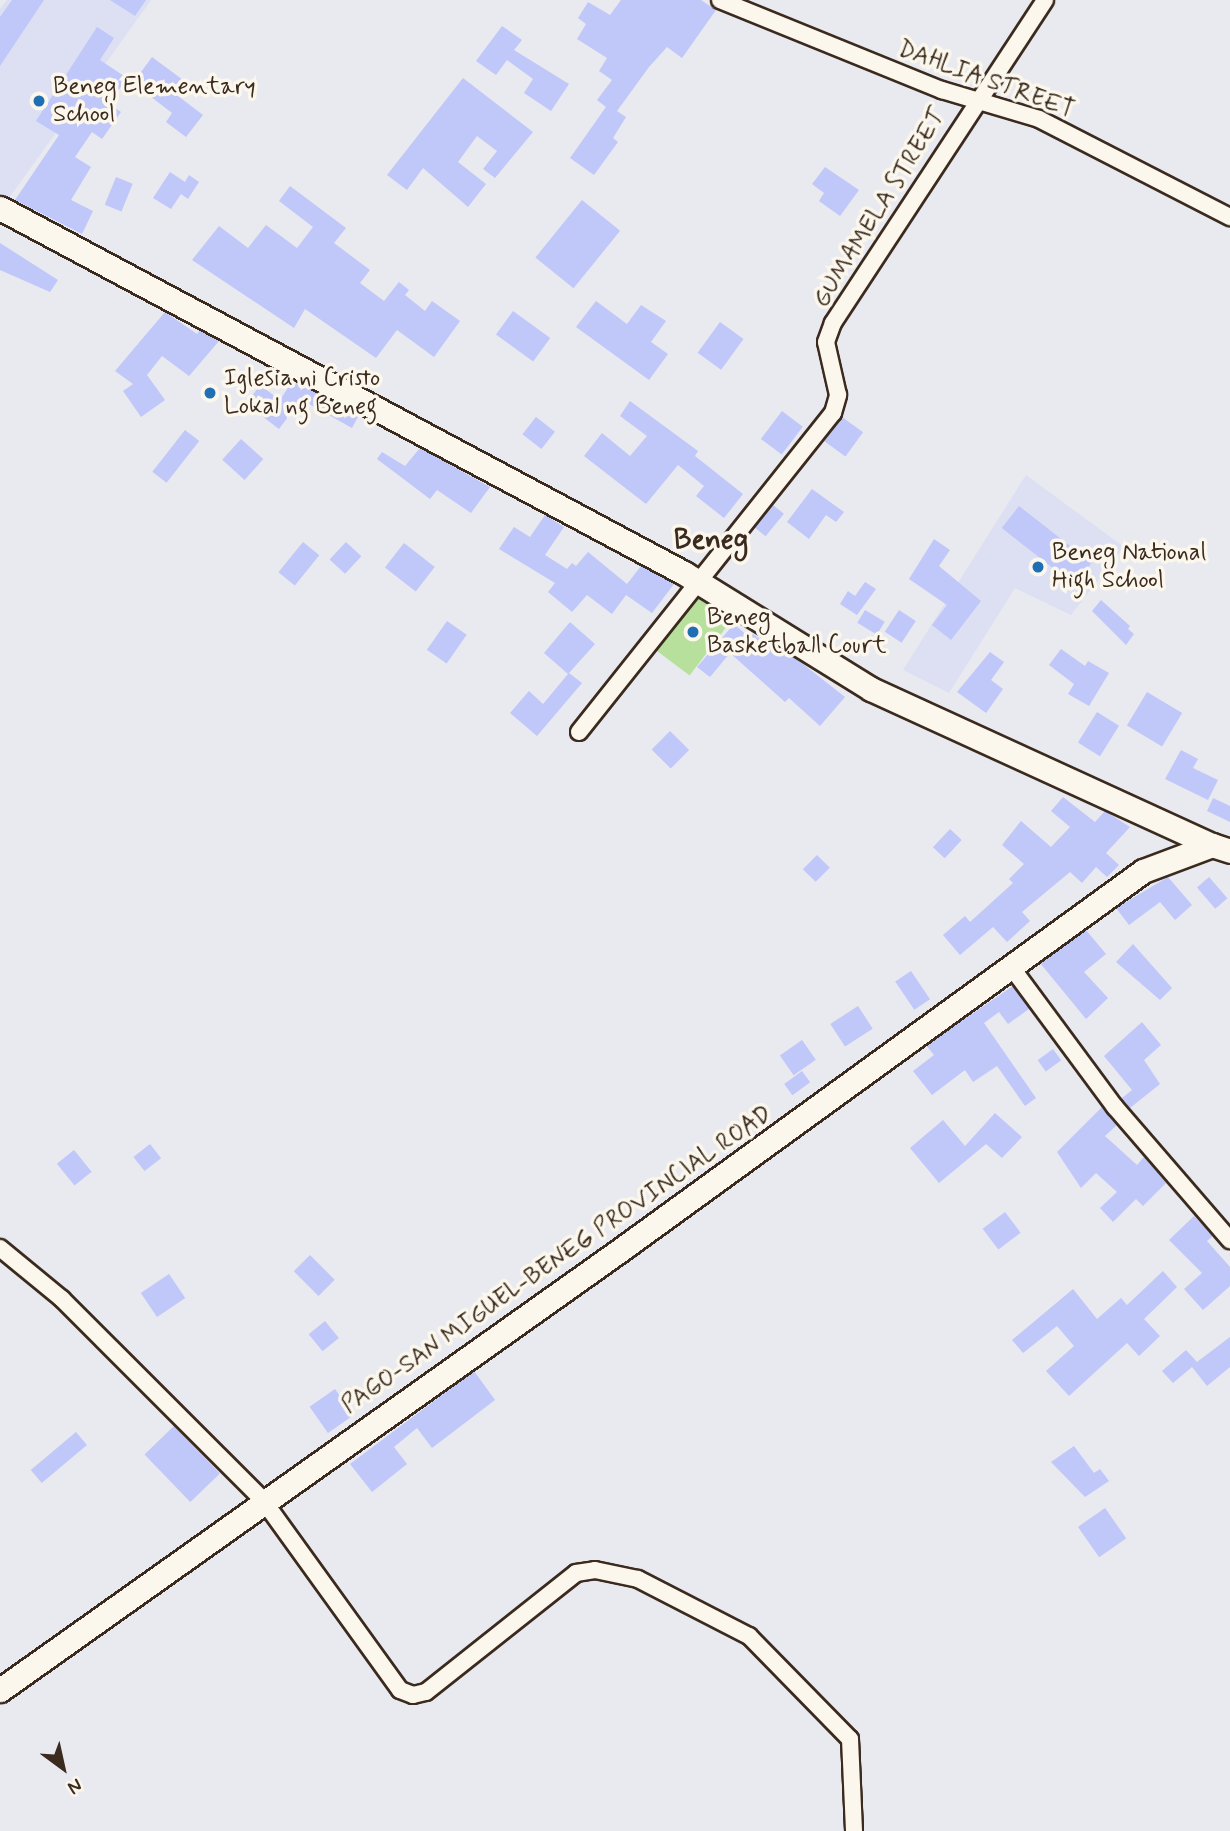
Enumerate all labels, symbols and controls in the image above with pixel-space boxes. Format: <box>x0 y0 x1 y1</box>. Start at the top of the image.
street label: DAHLIA STREET <box>894 35 1078 125</box>
place label: Beneg Elementary School <box>53 73 254 129</box>
marker: Beneg Elementary School <box>31 93 47 109</box>
street label: GUMAMELA STREET <box>807 103 953 313</box>
place label: Iglesia ni Cristo Lokal ng Beneg <box>224 365 382 421</box>
marker: Iglesia ni Cristo Lokal ng Beneg <box>202 385 218 401</box>
district label: Beneg <box>674 524 748 558</box>
place label: Beneg National High School <box>1052 539 1205 595</box>
marker: Beneg National High School <box>1030 559 1046 575</box>
place label: Beneg Basketball Court <box>707 604 886 660</box>
marker: Beneg Basketball Court <box>685 624 701 640</box>
street label: PAGO-SAN MIGUEL-BENEG PROVINCIAL ROAD <box>335 1099 779 1421</box>
north arrow <box>28 1733 98 1803</box>
text: N <box>63 1772 87 1800</box>

